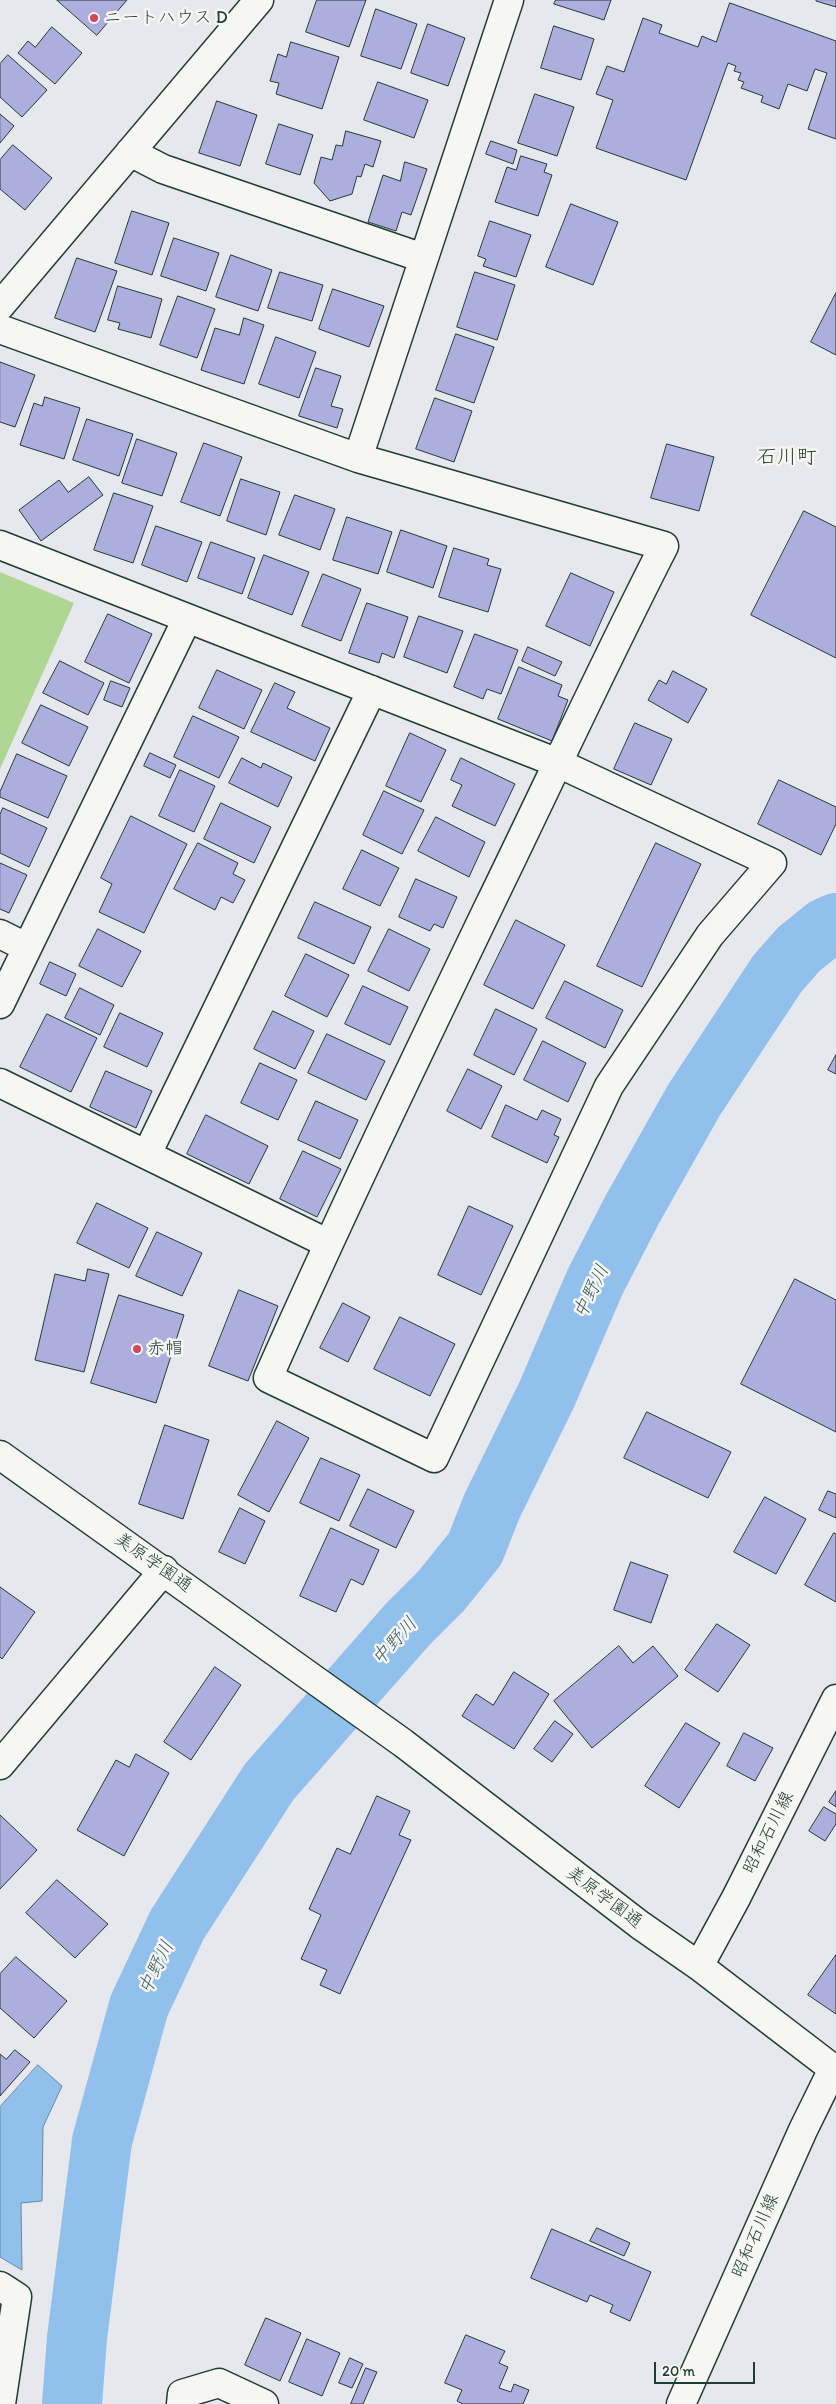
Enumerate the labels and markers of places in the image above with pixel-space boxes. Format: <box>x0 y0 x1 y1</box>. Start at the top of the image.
place label: ニートハウス D <box>104 7 228 29</box>
marker: ニートハウス D <box>88 12 100 24</box>
place label: 赤帽 <box>147 1338 183 1360</box>
marker: 赤帽 <box>131 1343 143 1355</box>

